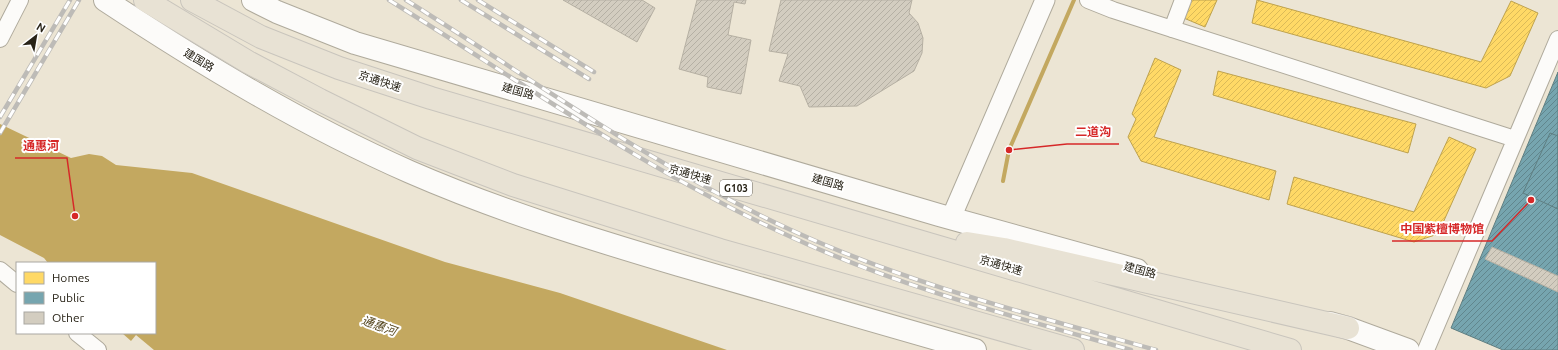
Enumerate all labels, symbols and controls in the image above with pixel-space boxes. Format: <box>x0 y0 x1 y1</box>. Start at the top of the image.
north arrow <box>16 16 56 56</box>
text: N <box>35 20 48 35</box>
street label: 建国路 <box>182 46 216 74</box>
street label: 京通快速 <box>357 68 403 94</box>
street label: 建国路 <box>500 81 536 101</box>
callout: 二道沟 <box>1067 120 1119 144</box>
text: 二道沟 <box>1075 125 1111 138</box>
callout: 通惠河 <box>15 134 67 158</box>
text: 通惠河 <box>23 139 59 152</box>
street label: 京通快速 <box>667 162 713 186</box>
street label: 建国路 <box>810 172 846 192</box>
road number: G103 <box>720 180 752 196</box>
callout: 中国紫檀博物馆 <box>1392 217 1492 241</box>
text: 中国紫檀博物馆 <box>1400 222 1484 235</box>
street label: 京通快速 <box>978 253 1024 277</box>
street label: 建国路 <box>1123 260 1157 280</box>
legend <box>16 262 156 334</box>
text: Homes <box>52 271 90 284</box>
text: Public <box>52 291 85 304</box>
text: Other <box>52 311 85 324</box>
water label: 通惠河 <box>360 313 400 338</box>

